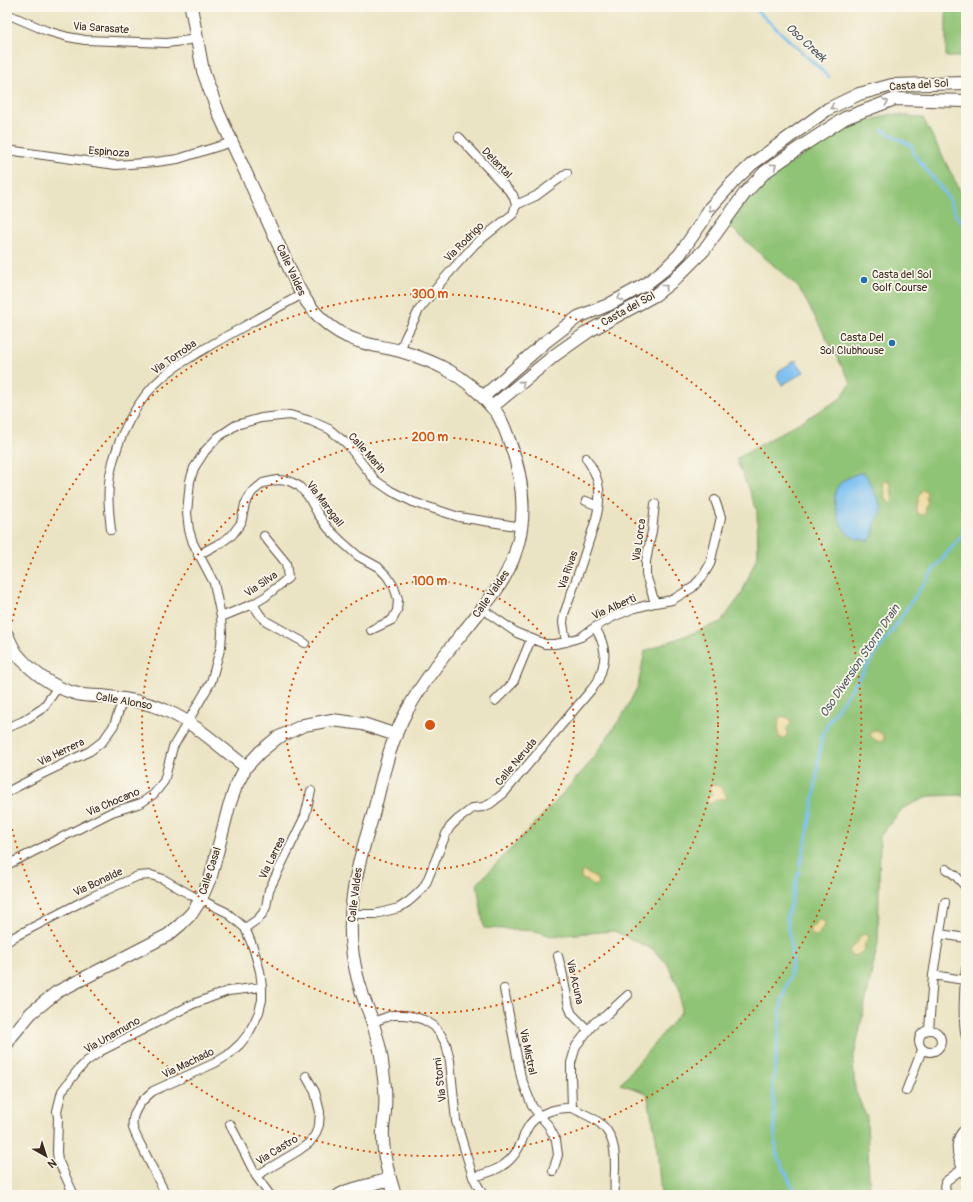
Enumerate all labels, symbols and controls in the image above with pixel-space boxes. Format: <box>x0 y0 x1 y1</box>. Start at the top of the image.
street label: Via Sarasate <box>73 20 130 36</box>
water label: Oso Creek <box>782 20 830 66</box>
street label: Casta del Sol <box>889 76 949 94</box>
one-way arrow <box>882 98 889 107</box>
one-way arrow <box>830 102 837 110</box>
street label: Espinoza <box>88 144 130 160</box>
street label: Delantal <box>479 145 515 181</box>
one-way arrow <box>769 164 776 171</box>
one-way arrow <box>709 204 716 211</box>
street label: Via Rodrigo <box>441 219 487 265</box>
street label: Calle Valdes <box>273 242 309 298</box>
place label: Casta del Sol Golf Course <box>872 268 932 294</box>
marker: Casta del Sol Golf Course <box>859 275 869 285</box>
one-way arrow <box>660 285 667 292</box>
text: 300 m <box>412 287 449 302</box>
street label: Casta del Sol <box>599 289 657 329</box>
one-way arrow <box>617 293 625 301</box>
place label: Casta Del Sol Clubhouse <box>819 331 885 357</box>
street label: Via Torroba <box>149 337 199 377</box>
marker: Casta Del Sol Clubhouse <box>887 338 897 348</box>
one-way arrow <box>517 380 525 387</box>
street label: Calle Marin <box>345 430 389 476</box>
text: 200 m <box>412 430 449 445</box>
street label: Via Maragall <box>304 479 346 529</box>
street label: Via Lorca <box>630 518 648 562</box>
street label: Via Rivas <box>555 549 581 591</box>
street label: Via Silva <box>242 568 280 600</box>
street label: Calle Valdes <box>470 568 512 620</box>
text: 100 m <box>413 574 448 589</box>
street label: Via Alberti <box>590 591 638 622</box>
water label: Oso Diversion Storm Drain <box>817 601 904 720</box>
street label: Calle Alonso <box>95 690 153 712</box>
centre of rings <box>423 718 437 732</box>
street label: Via Herrera <box>36 735 86 769</box>
street label: Calle Neruda <box>492 736 540 788</box>
street label: Via Chocano <box>84 785 142 819</box>
street label: Via Larrea <box>256 835 288 881</box>
street label: Calle Casal <box>196 845 224 897</box>
street label: Via Bonalde <box>71 865 125 899</box>
street label: Calle Valdes <box>345 867 365 923</box>
street label: Via Acuna <box>564 958 586 1006</box>
street label: Via Unamuno <box>82 1014 142 1056</box>
street label: Via Mistral <box>517 1028 539 1076</box>
street label: Via Machado <box>160 1045 216 1081</box>
street label: Via Storni <box>431 1057 449 1103</box>
street label: Via Castro <box>254 1132 300 1168</box>
north arrow <box>26 1136 66 1176</box>
text: N <box>45 1156 59 1171</box>

